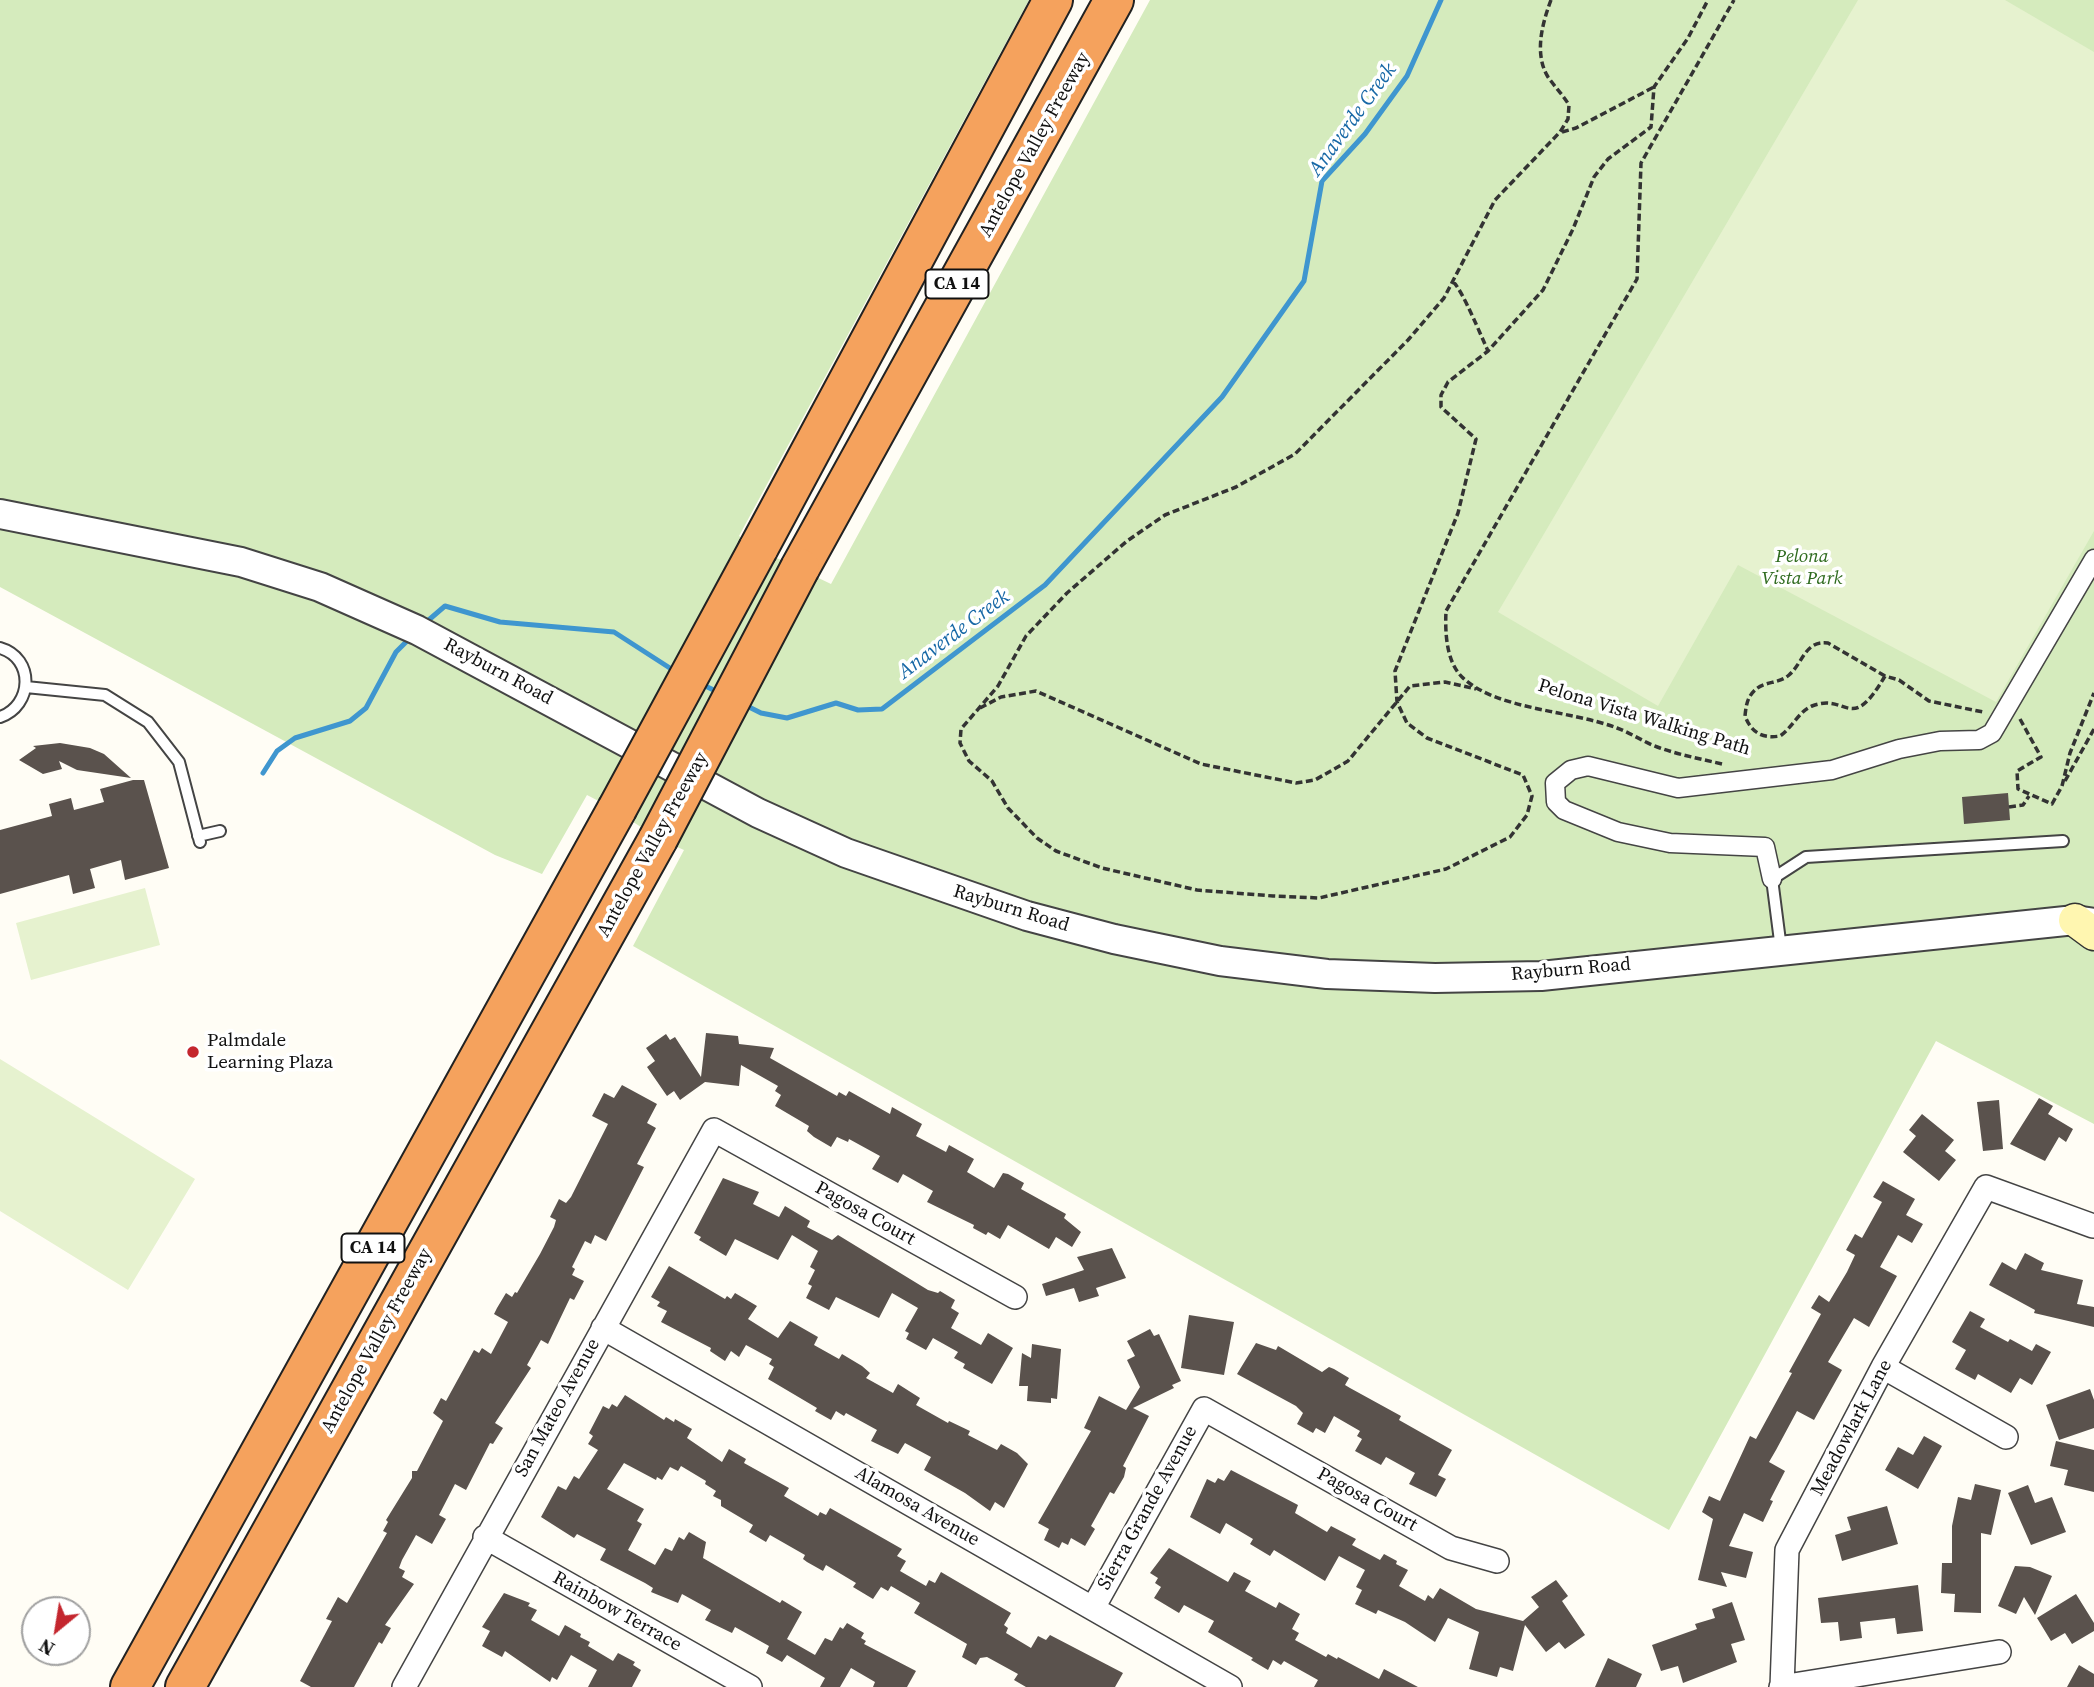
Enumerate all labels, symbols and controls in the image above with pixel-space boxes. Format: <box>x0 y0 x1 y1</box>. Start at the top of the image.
street label: Antelope Valley Freeway <box>975 49 1095 241</box>
water label: Anaverde Creek <box>1304 59 1402 181</box>
road number: CA 14 <box>926 270 988 298</box>
park label: Pelona Vista Park <box>1761 546 1843 590</box>
water label: Anaverde Creek <box>893 585 1015 685</box>
street label: Rayburn Road <box>440 634 556 710</box>
street label: Pelona Vista Walking Path <box>1535 675 1753 761</box>
street label: Antelope Valley Freeway <box>593 749 713 941</box>
street label: Rayburn Road <box>950 881 1072 937</box>
street label: Rayburn Road <box>1510 953 1632 987</box>
place label: Palmdale Learning Plaza <box>207 1030 333 1074</box>
marker: Palmdale Learning Plaza <box>185 1044 201 1060</box>
street label: Pagosa Court <box>811 1177 919 1251</box>
road number: CA 14 <box>342 1233 404 1262</box>
street label: Antelope Valley Freeway <box>317 1245 437 1437</box>
street label: San Mateo Avenue <box>511 1335 605 1481</box>
street label: Meadowlark Lane <box>1806 1356 1898 1500</box>
street label: Sierra Grande Avenue <box>1093 1422 1203 1594</box>
street label: Alamosa Avenue <box>851 1462 983 1552</box>
street label: Pagosa Court <box>1313 1463 1421 1537</box>
street label: Rainbow Terrace <box>549 1567 685 1657</box>
north arrow <box>21 1596 91 1666</box>
text: N <box>34 1633 59 1662</box>

